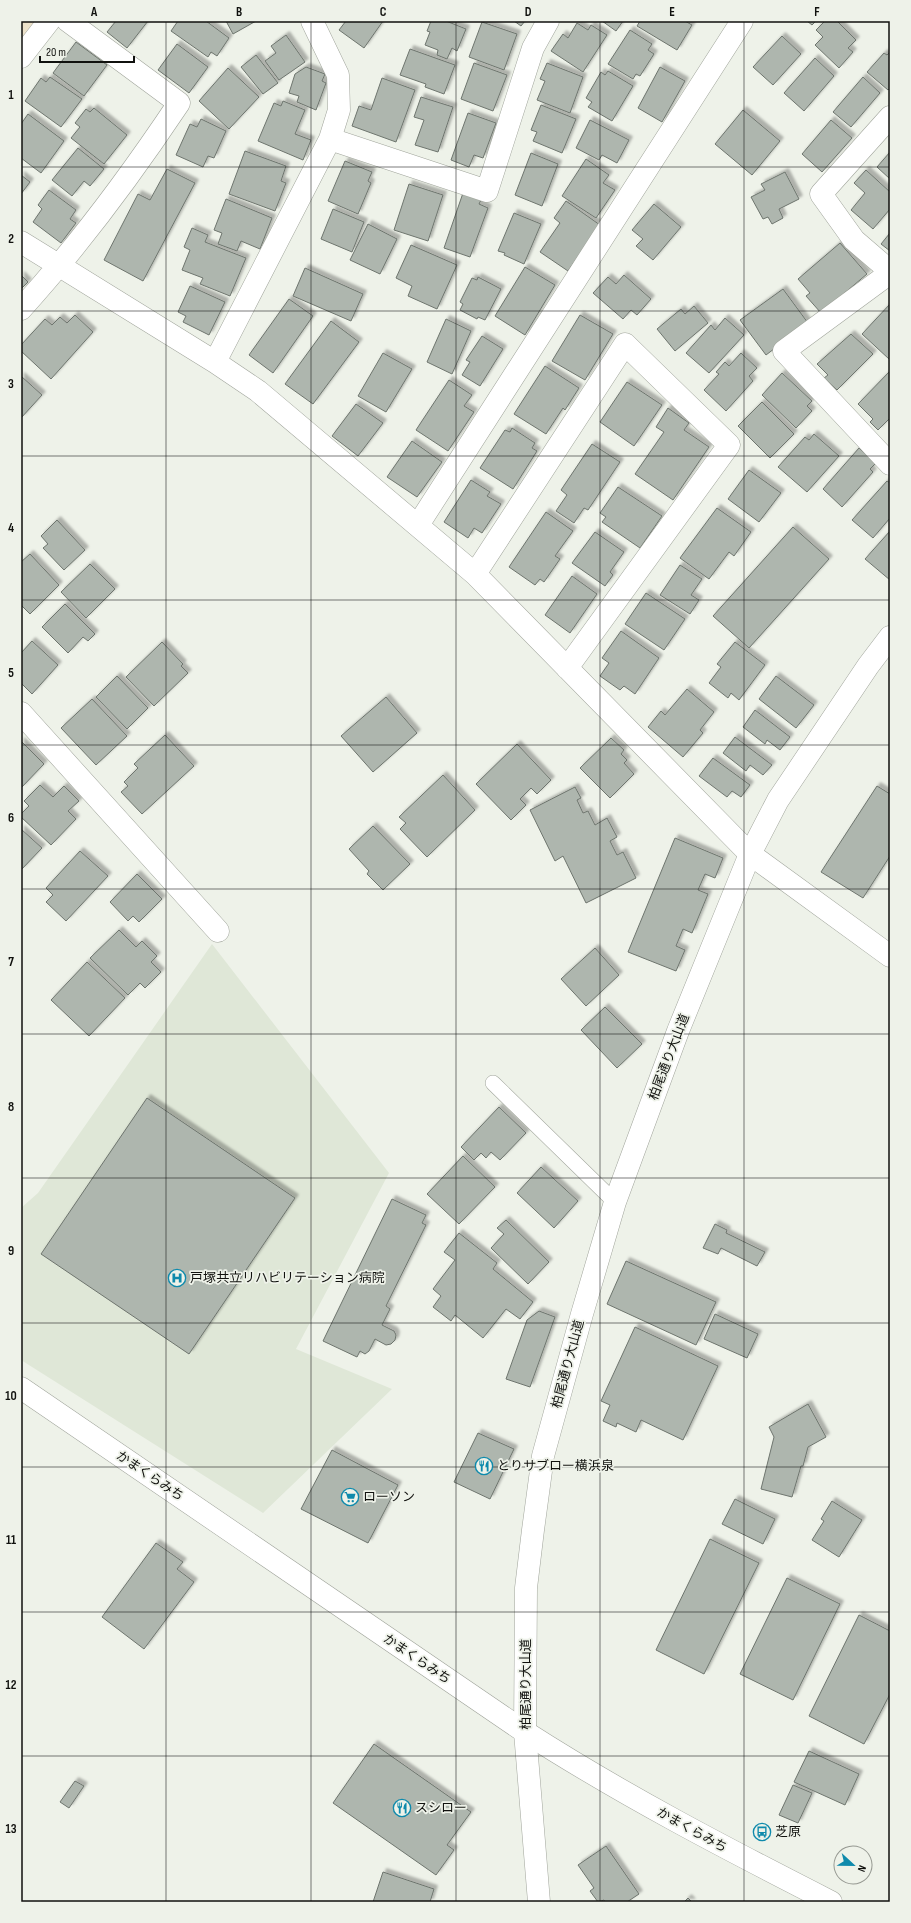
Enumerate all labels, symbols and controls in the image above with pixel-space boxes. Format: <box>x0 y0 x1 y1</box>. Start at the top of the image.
text: A <box>90 4 98 20</box>
text: B <box>236 4 242 20</box>
text: C <box>380 4 387 20</box>
text: D <box>525 4 532 20</box>
text: E <box>669 4 675 20</box>
text: F <box>814 4 820 20</box>
scale bar <box>40 38 134 64</box>
text: 20 m <box>46 45 66 60</box>
text: 1 <box>8 87 14 103</box>
text: 2 <box>8 231 14 247</box>
text: 3 <box>8 376 14 392</box>
text: 4 <box>8 520 14 536</box>
text: 5 <box>8 665 14 681</box>
text: 6 <box>8 810 14 826</box>
text: 7 <box>8 954 14 970</box>
street label: 柏尾通り大山道 <box>645 1012 693 1102</box>
text: 8 <box>8 1099 14 1115</box>
text: 9 <box>8 1243 14 1259</box>
hospital icon: 戸塚共立リハビリテーション病院 <box>167 1268 187 1288</box>
place label: 戸塚共立リハビリテーション病院 <box>190 1270 385 1286</box>
street label: 柏尾通り大山道 <box>548 1318 588 1410</box>
text: 10 <box>5 1388 17 1404</box>
street label: かまくらみち <box>113 1448 187 1504</box>
restaurant icon: とりサブロー横浜泉 <box>474 1456 494 1476</box>
place label: とりサブロー横浜泉 <box>497 1458 614 1474</box>
supermarket icon: ローソン <box>340 1487 360 1507</box>
place label: ローソン <box>363 1489 415 1505</box>
text: 11 <box>6 1532 16 1548</box>
street label: かまくらみち <box>380 1631 454 1687</box>
street label: 柏尾通り大山道 <box>518 1638 534 1730</box>
text: 12 <box>6 1677 17 1693</box>
restaurant icon: スシロー <box>392 1798 412 1818</box>
place label: スシロー <box>415 1800 467 1816</box>
street label: かまくらみち <box>654 1804 730 1856</box>
text: 13 <box>6 1821 17 1837</box>
bus stop icon: 芝原 <box>752 1822 772 1842</box>
place label: 芝原 <box>775 1824 801 1840</box>
north arrow <box>833 1845 873 1885</box>
text: N <box>855 1863 869 1874</box>

